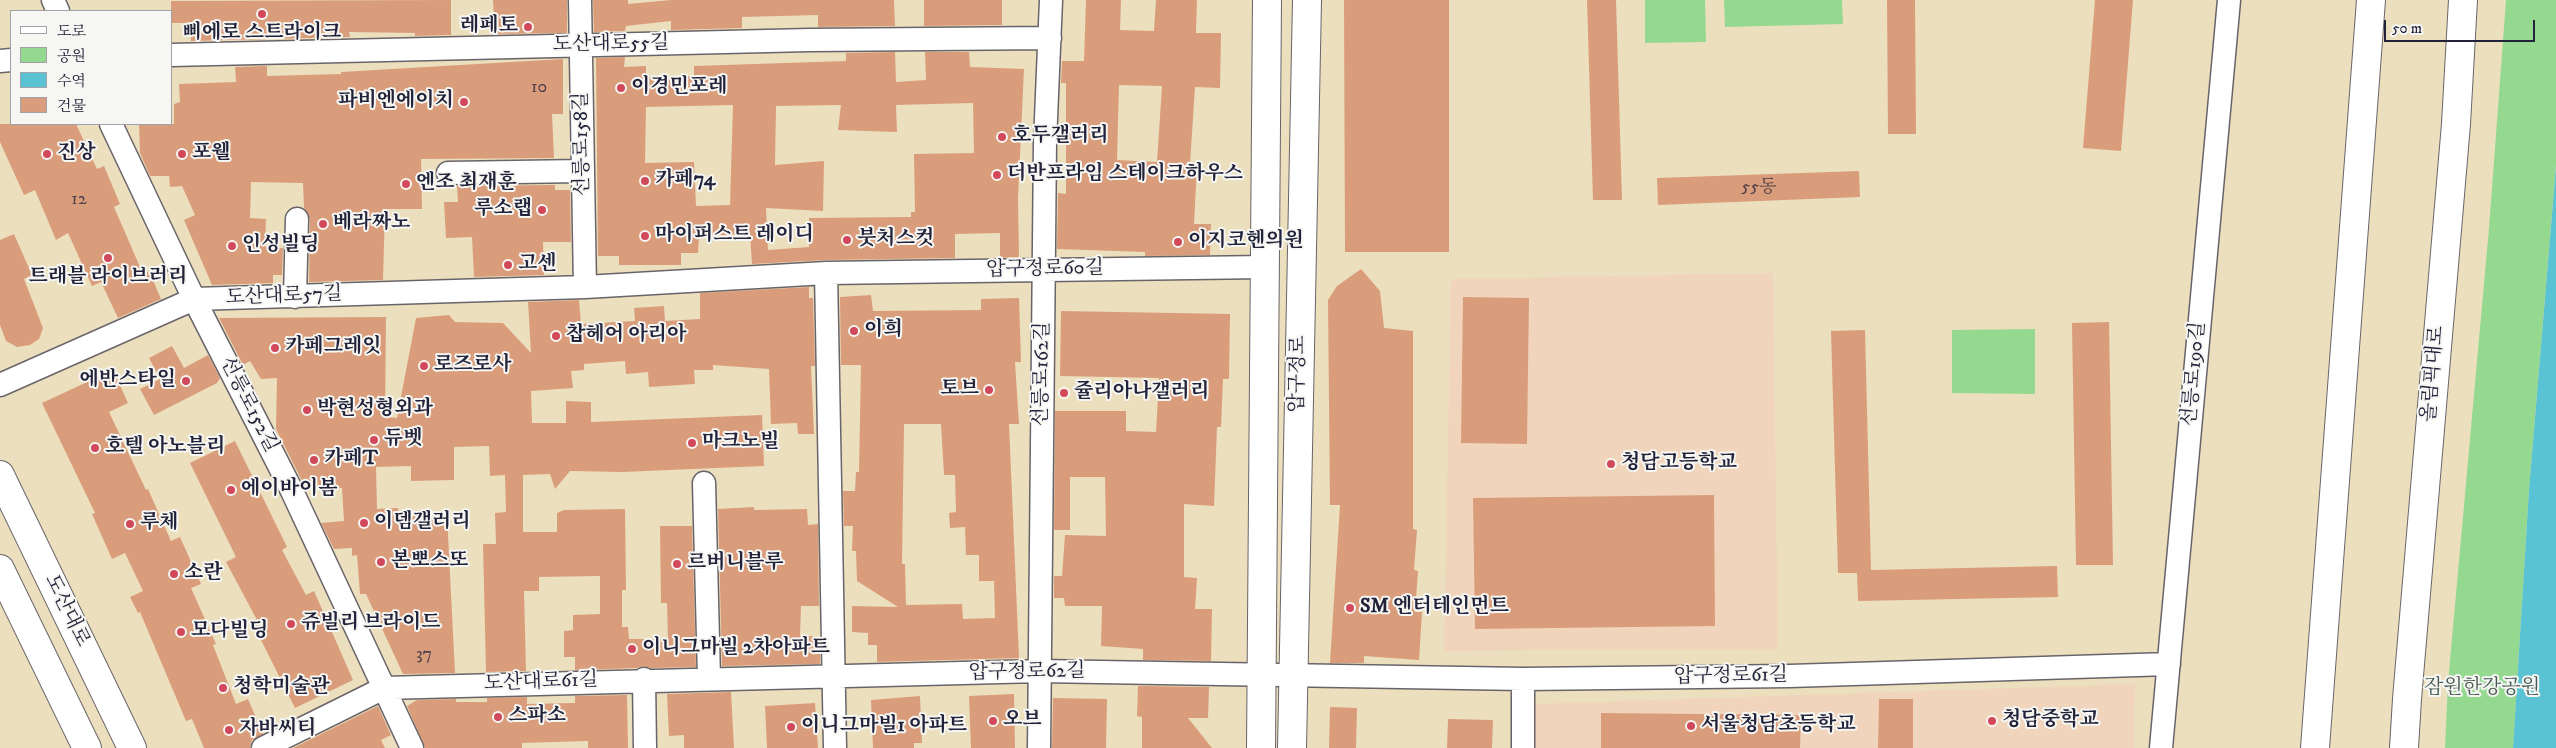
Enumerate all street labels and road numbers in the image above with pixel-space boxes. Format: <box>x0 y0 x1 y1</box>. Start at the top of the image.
street label: 도산대로55길 <box>553 32 669 58</box>
street label: 선릉로158길 <box>570 92 596 196</box>
street label: 압구정로60길 <box>986 257 1104 283</box>
street label: 도산대로57길 <box>225 283 343 311</box>
street label: 선릉로162길 <box>1030 321 1056 427</box>
street label: 선릉로190길 <box>2178 321 2212 427</box>
street label: 올림픽대로 <box>2418 325 2450 423</box>
street label: 압구정로 <box>1286 335 1312 413</box>
street label: 선릉로152길 <box>214 353 282 457</box>
street label: 도산대로 <box>38 571 94 651</box>
street label: 압구정로62길 <box>968 660 1086 686</box>
street label: 압구정로61길 <box>1674 664 1788 690</box>
street label: 도산대로61길 <box>483 669 599 697</box>

